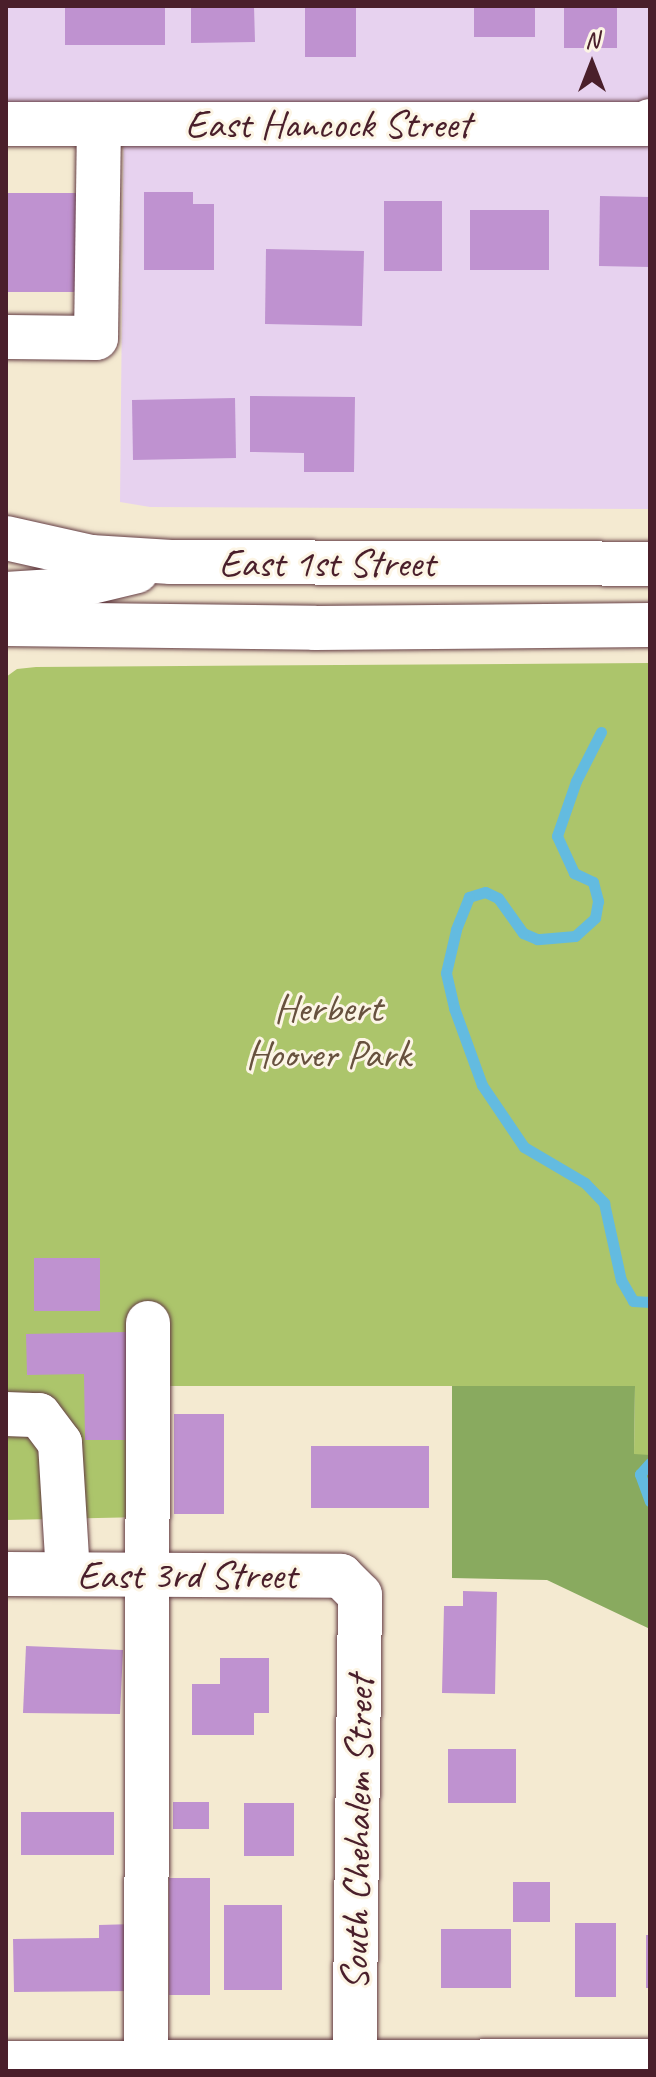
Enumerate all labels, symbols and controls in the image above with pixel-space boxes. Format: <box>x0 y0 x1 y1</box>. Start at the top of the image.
north arrow <box>552 24 632 104</box>
text: N <box>585 26 599 54</box>
street label: East Hancock Street <box>184 100 472 148</box>
street label: East 1st Street <box>219 539 435 587</box>
park label: Herbert Hoover Park <box>246 984 410 1078</box>
street label: East 3rd Street <box>77 1551 297 1599</box>
street label: South Chehalem Street <box>330 1676 384 1990</box>

